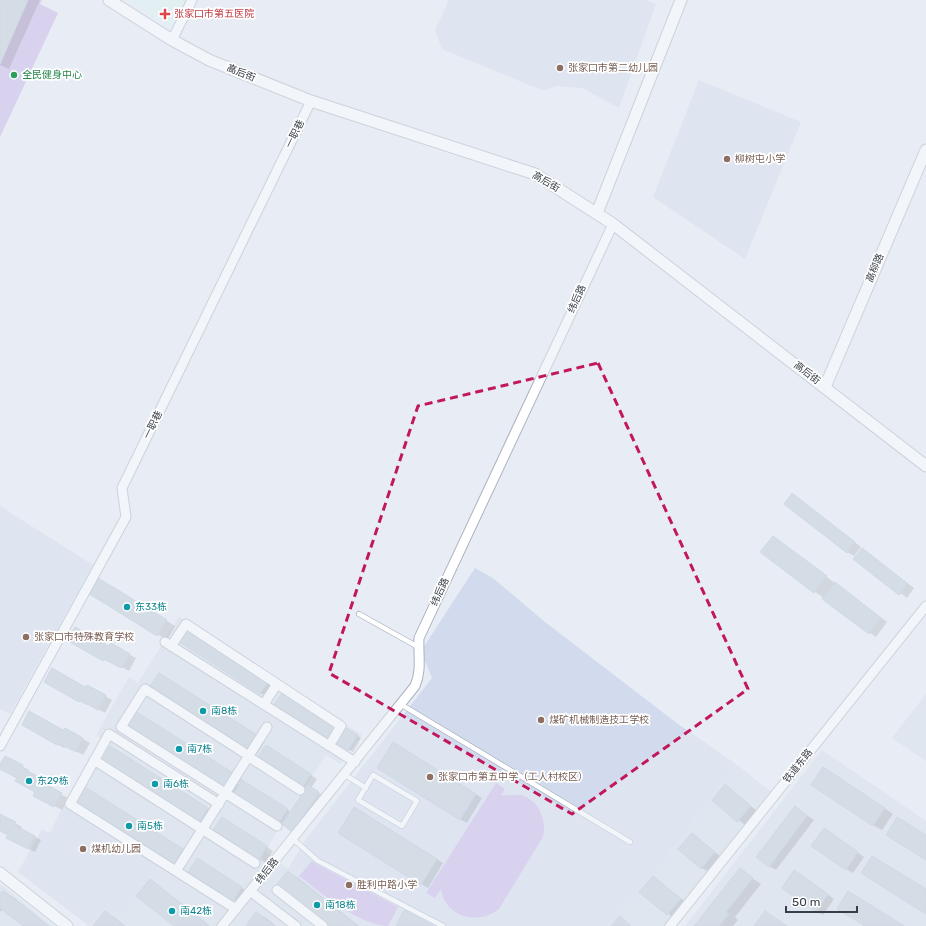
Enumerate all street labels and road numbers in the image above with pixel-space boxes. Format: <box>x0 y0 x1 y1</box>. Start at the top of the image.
street label: 高后街 <box>225 62 257 84</box>
street label: 一职巷 <box>283 118 307 150</box>
street label: 高后街 <box>530 169 562 195</box>
street label: 高柳路 <box>864 252 886 284</box>
street label: 纬后路 <box>565 283 589 315</box>
street label: 高后街 <box>791 359 823 387</box>
street label: 一职巷 <box>141 409 165 441</box>
street label: 纬后路 <box>428 576 452 608</box>
street label: 铁道东路 <box>781 747 815 785</box>
street label: 纬后路 <box>253 856 281 886</box>

